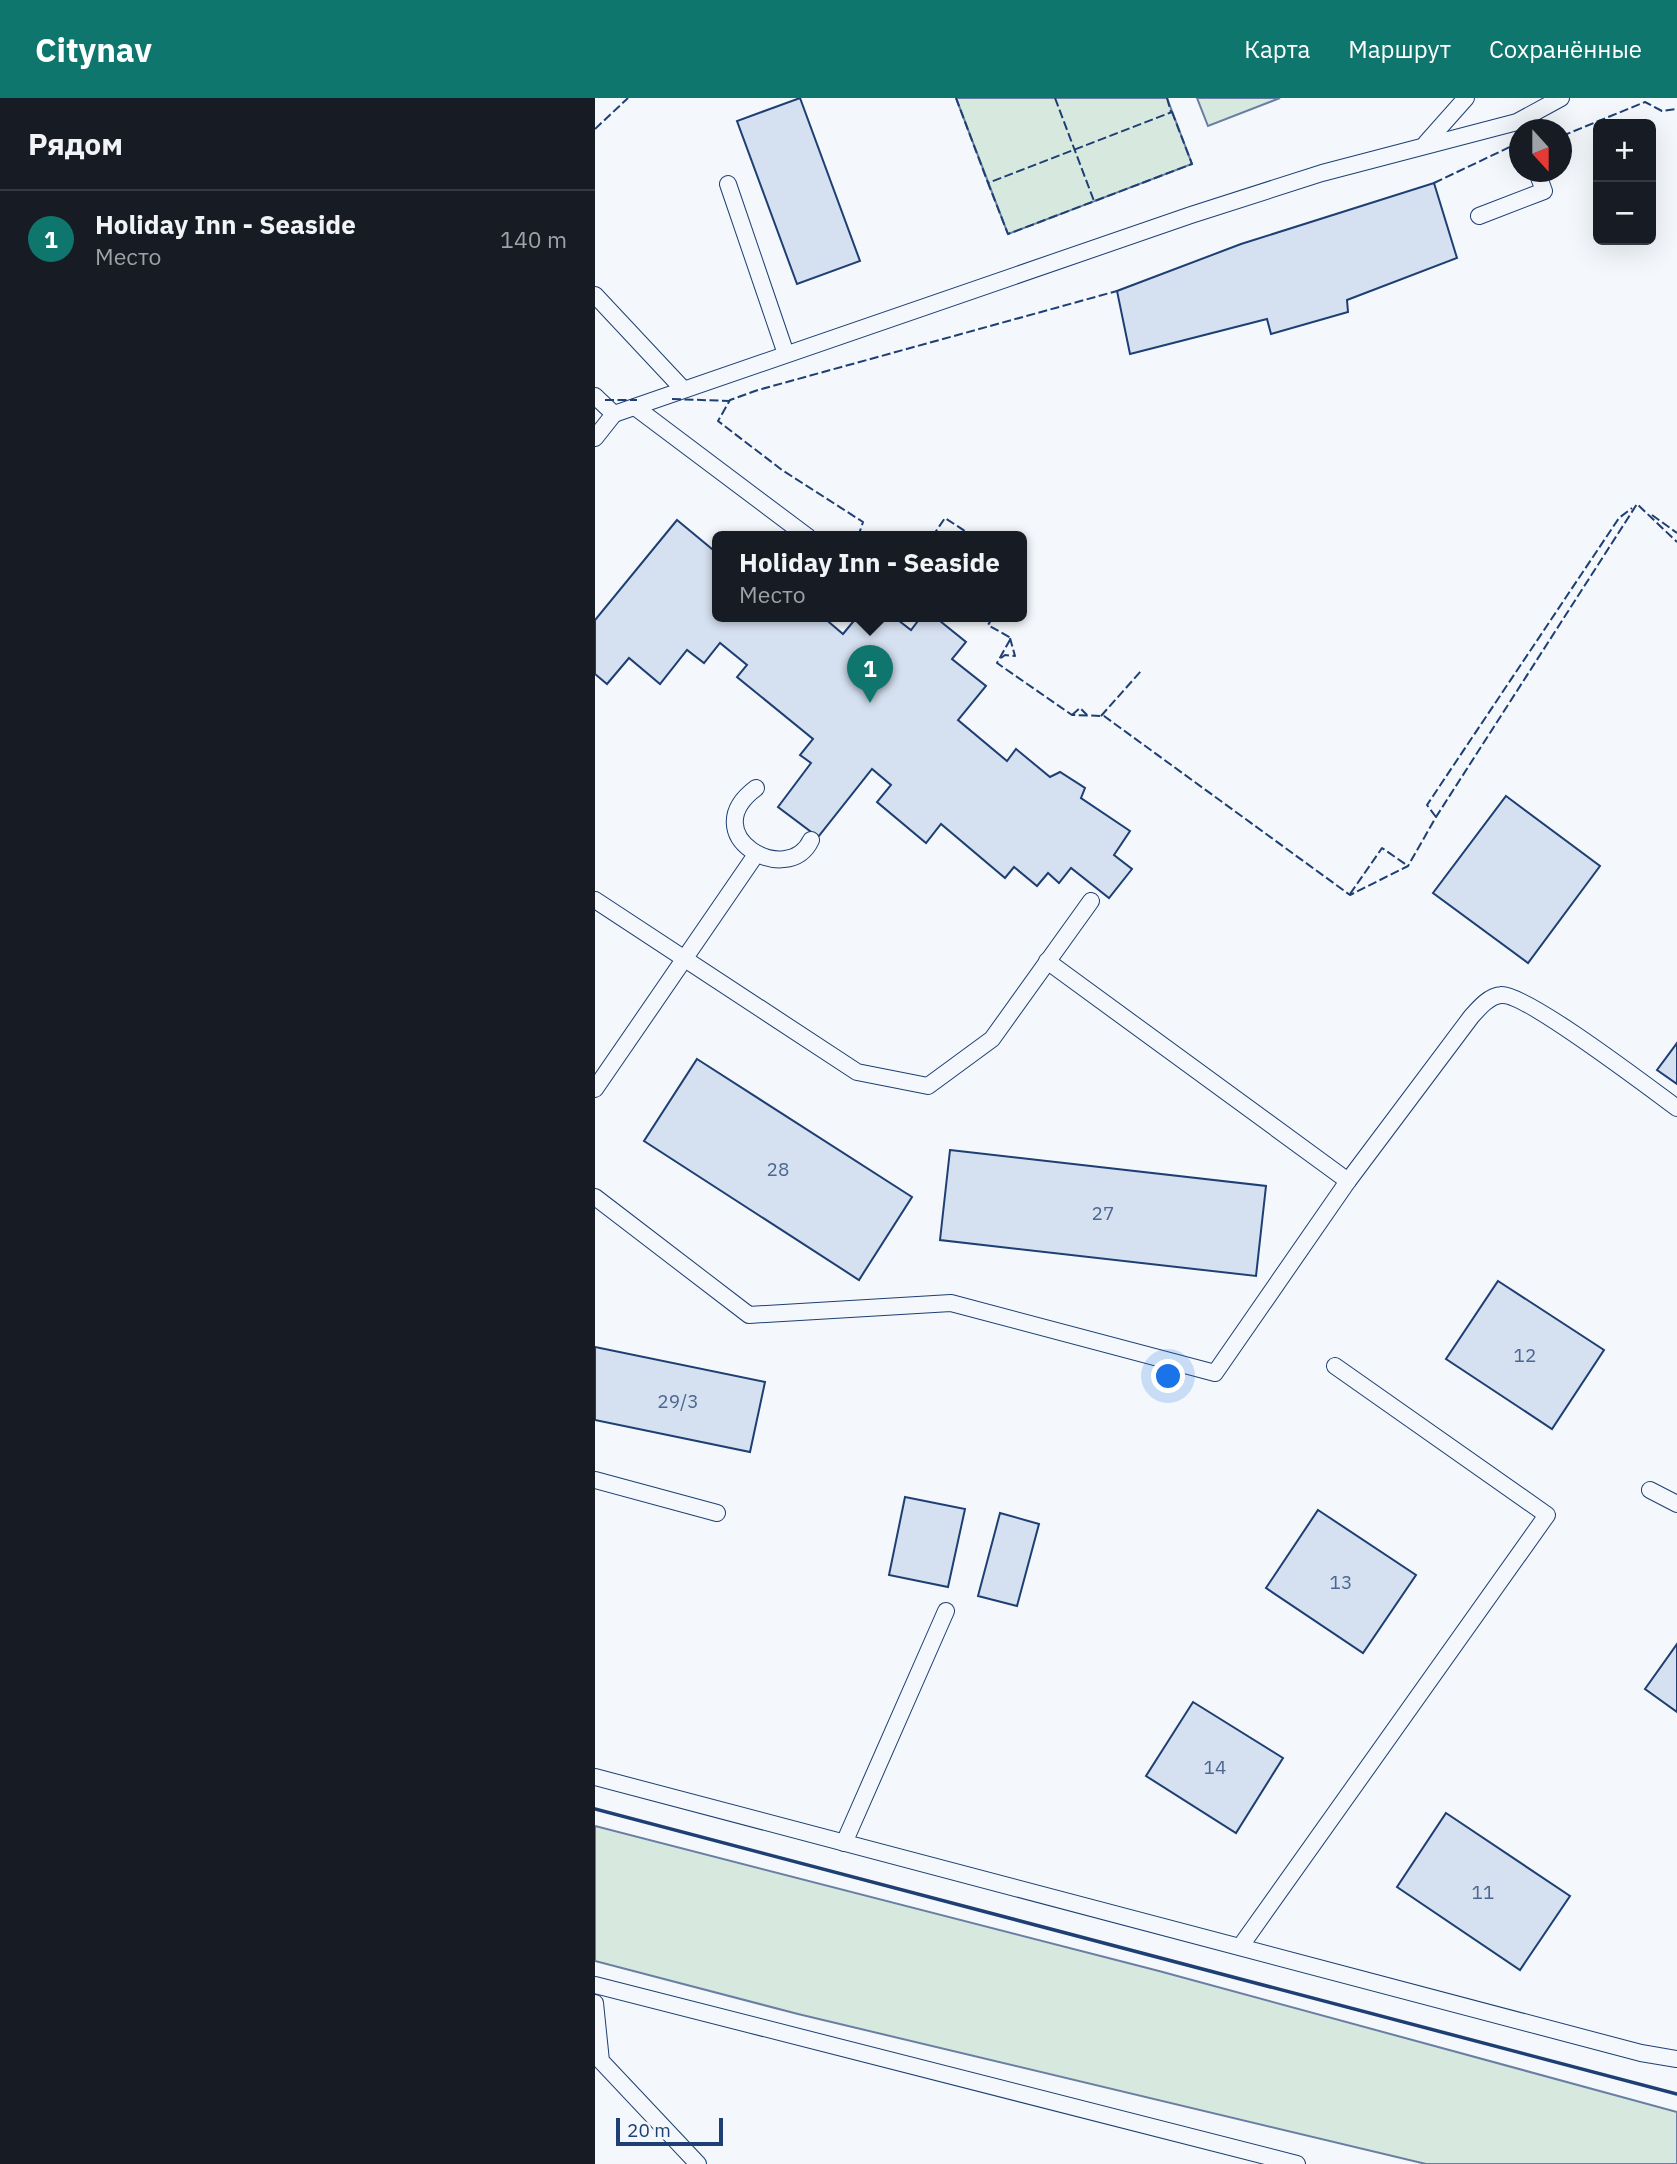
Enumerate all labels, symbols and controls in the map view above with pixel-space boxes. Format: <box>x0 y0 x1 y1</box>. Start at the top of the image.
text: Citynav <box>35 28 152 71</box>
text: Карта <box>1244 33 1310 65</box>
text: Маршрут <box>1348 33 1451 65</box>
text: Сохранённые <box>1489 33 1642 65</box>
north arrow <box>1509 119 1572 182</box>
map controls <box>1593 119 1656 245</box>
button: + <box>1593 119 1656 182</box>
text: Рядом <box>28 124 123 163</box>
button: − <box>1593 182 1656 245</box>
text: Holiday Inn - Seaside <box>95 207 356 241</box>
text: 1 <box>44 224 58 254</box>
text: 140 m <box>500 224 567 254</box>
text: Место <box>95 241 161 271</box>
popup <box>712 531 1027 622</box>
text: Holiday Inn - Seaside <box>739 545 1000 579</box>
text: Место <box>739 579 806 609</box>
pin: 1 <box>847 645 893 703</box>
house number: 28 <box>767 1157 789 1181</box>
house number: 27 <box>1092 1201 1114 1225</box>
house number: 12 <box>1514 1343 1536 1367</box>
your location <box>1151 1359 1185 1393</box>
house number: 29/3 <box>657 1389 699 1413</box>
house number: 13 <box>1330 1570 1352 1594</box>
house number: 14 <box>1204 1755 1226 1779</box>
house number: 11 <box>1472 1880 1494 1904</box>
scale bar <box>616 2115 723 2147</box>
text: 20 m <box>627 2118 671 2142</box>

